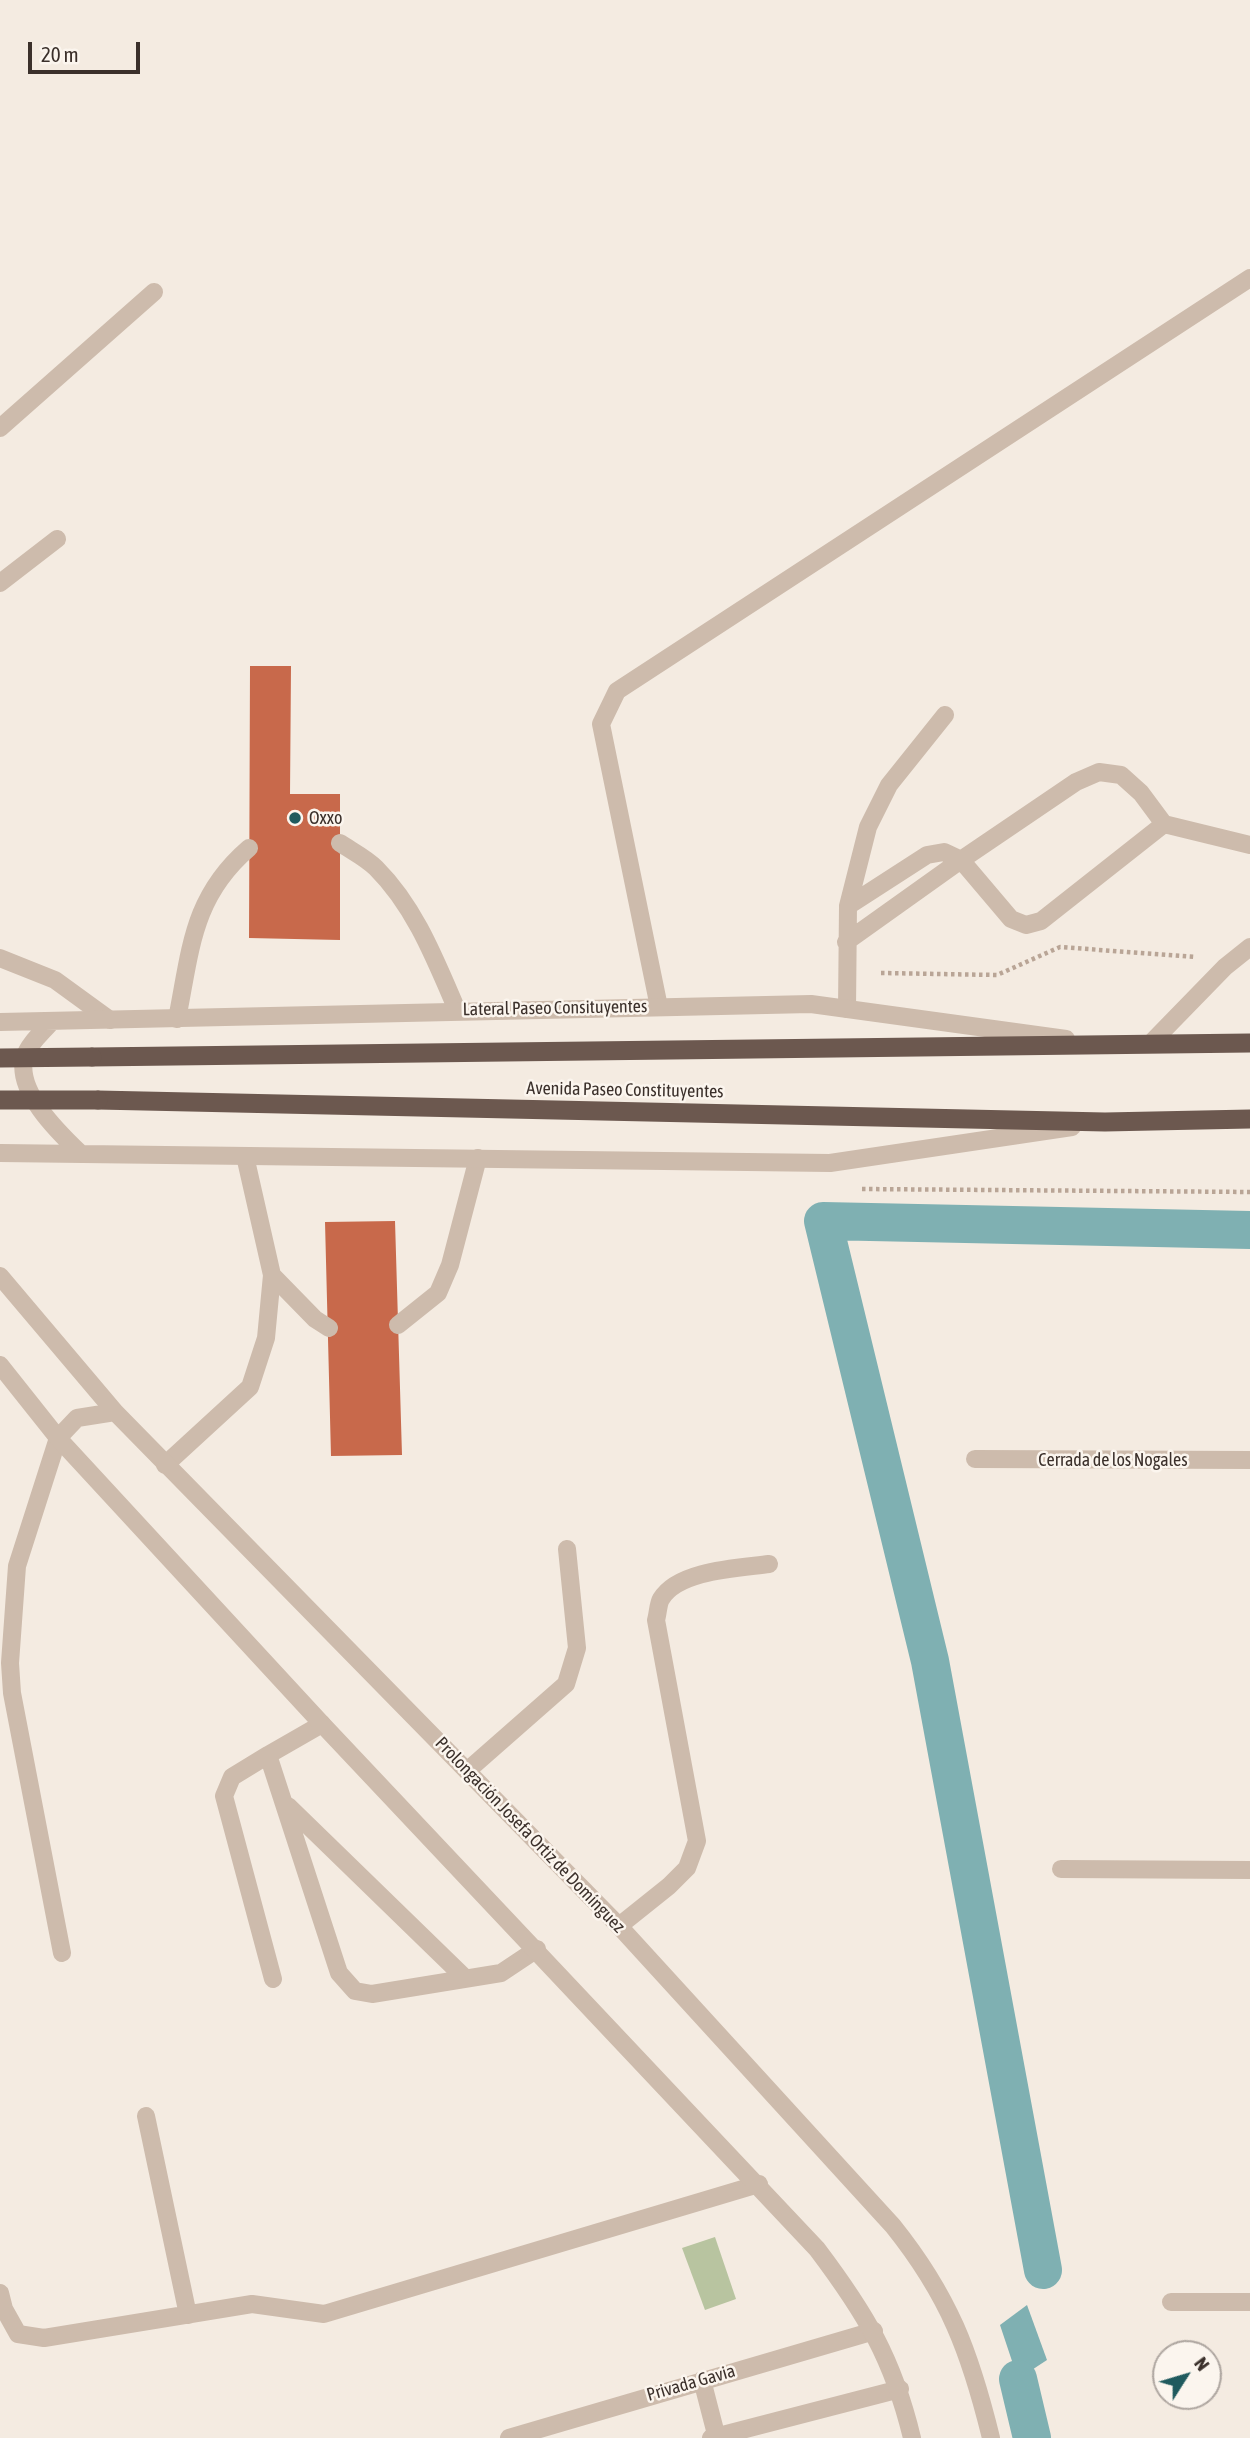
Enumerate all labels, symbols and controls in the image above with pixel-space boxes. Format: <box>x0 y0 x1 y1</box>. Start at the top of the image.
scale bar <box>32 28 144 72</box>
text: 20 m <box>41 42 79 66</box>
place label: Oxxo <box>309 807 342 829</box>
marker: Oxxo <box>287 810 303 826</box>
street label: Lateral Paseo Consituyentes <box>463 996 647 1020</box>
street label: Avenida Paseo Constituyentes <box>526 1077 724 1103</box>
street label: Cerrada de los Nogales <box>1038 1449 1188 1471</box>
street label: Prolongación Josefa Ortiz de Domínguez <box>431 1733 629 1937</box>
north arrow <box>1152 2340 1222 2410</box>
text: N <box>1190 2352 1214 2375</box>
street label: Privada Gavia <box>644 2360 738 2406</box>

